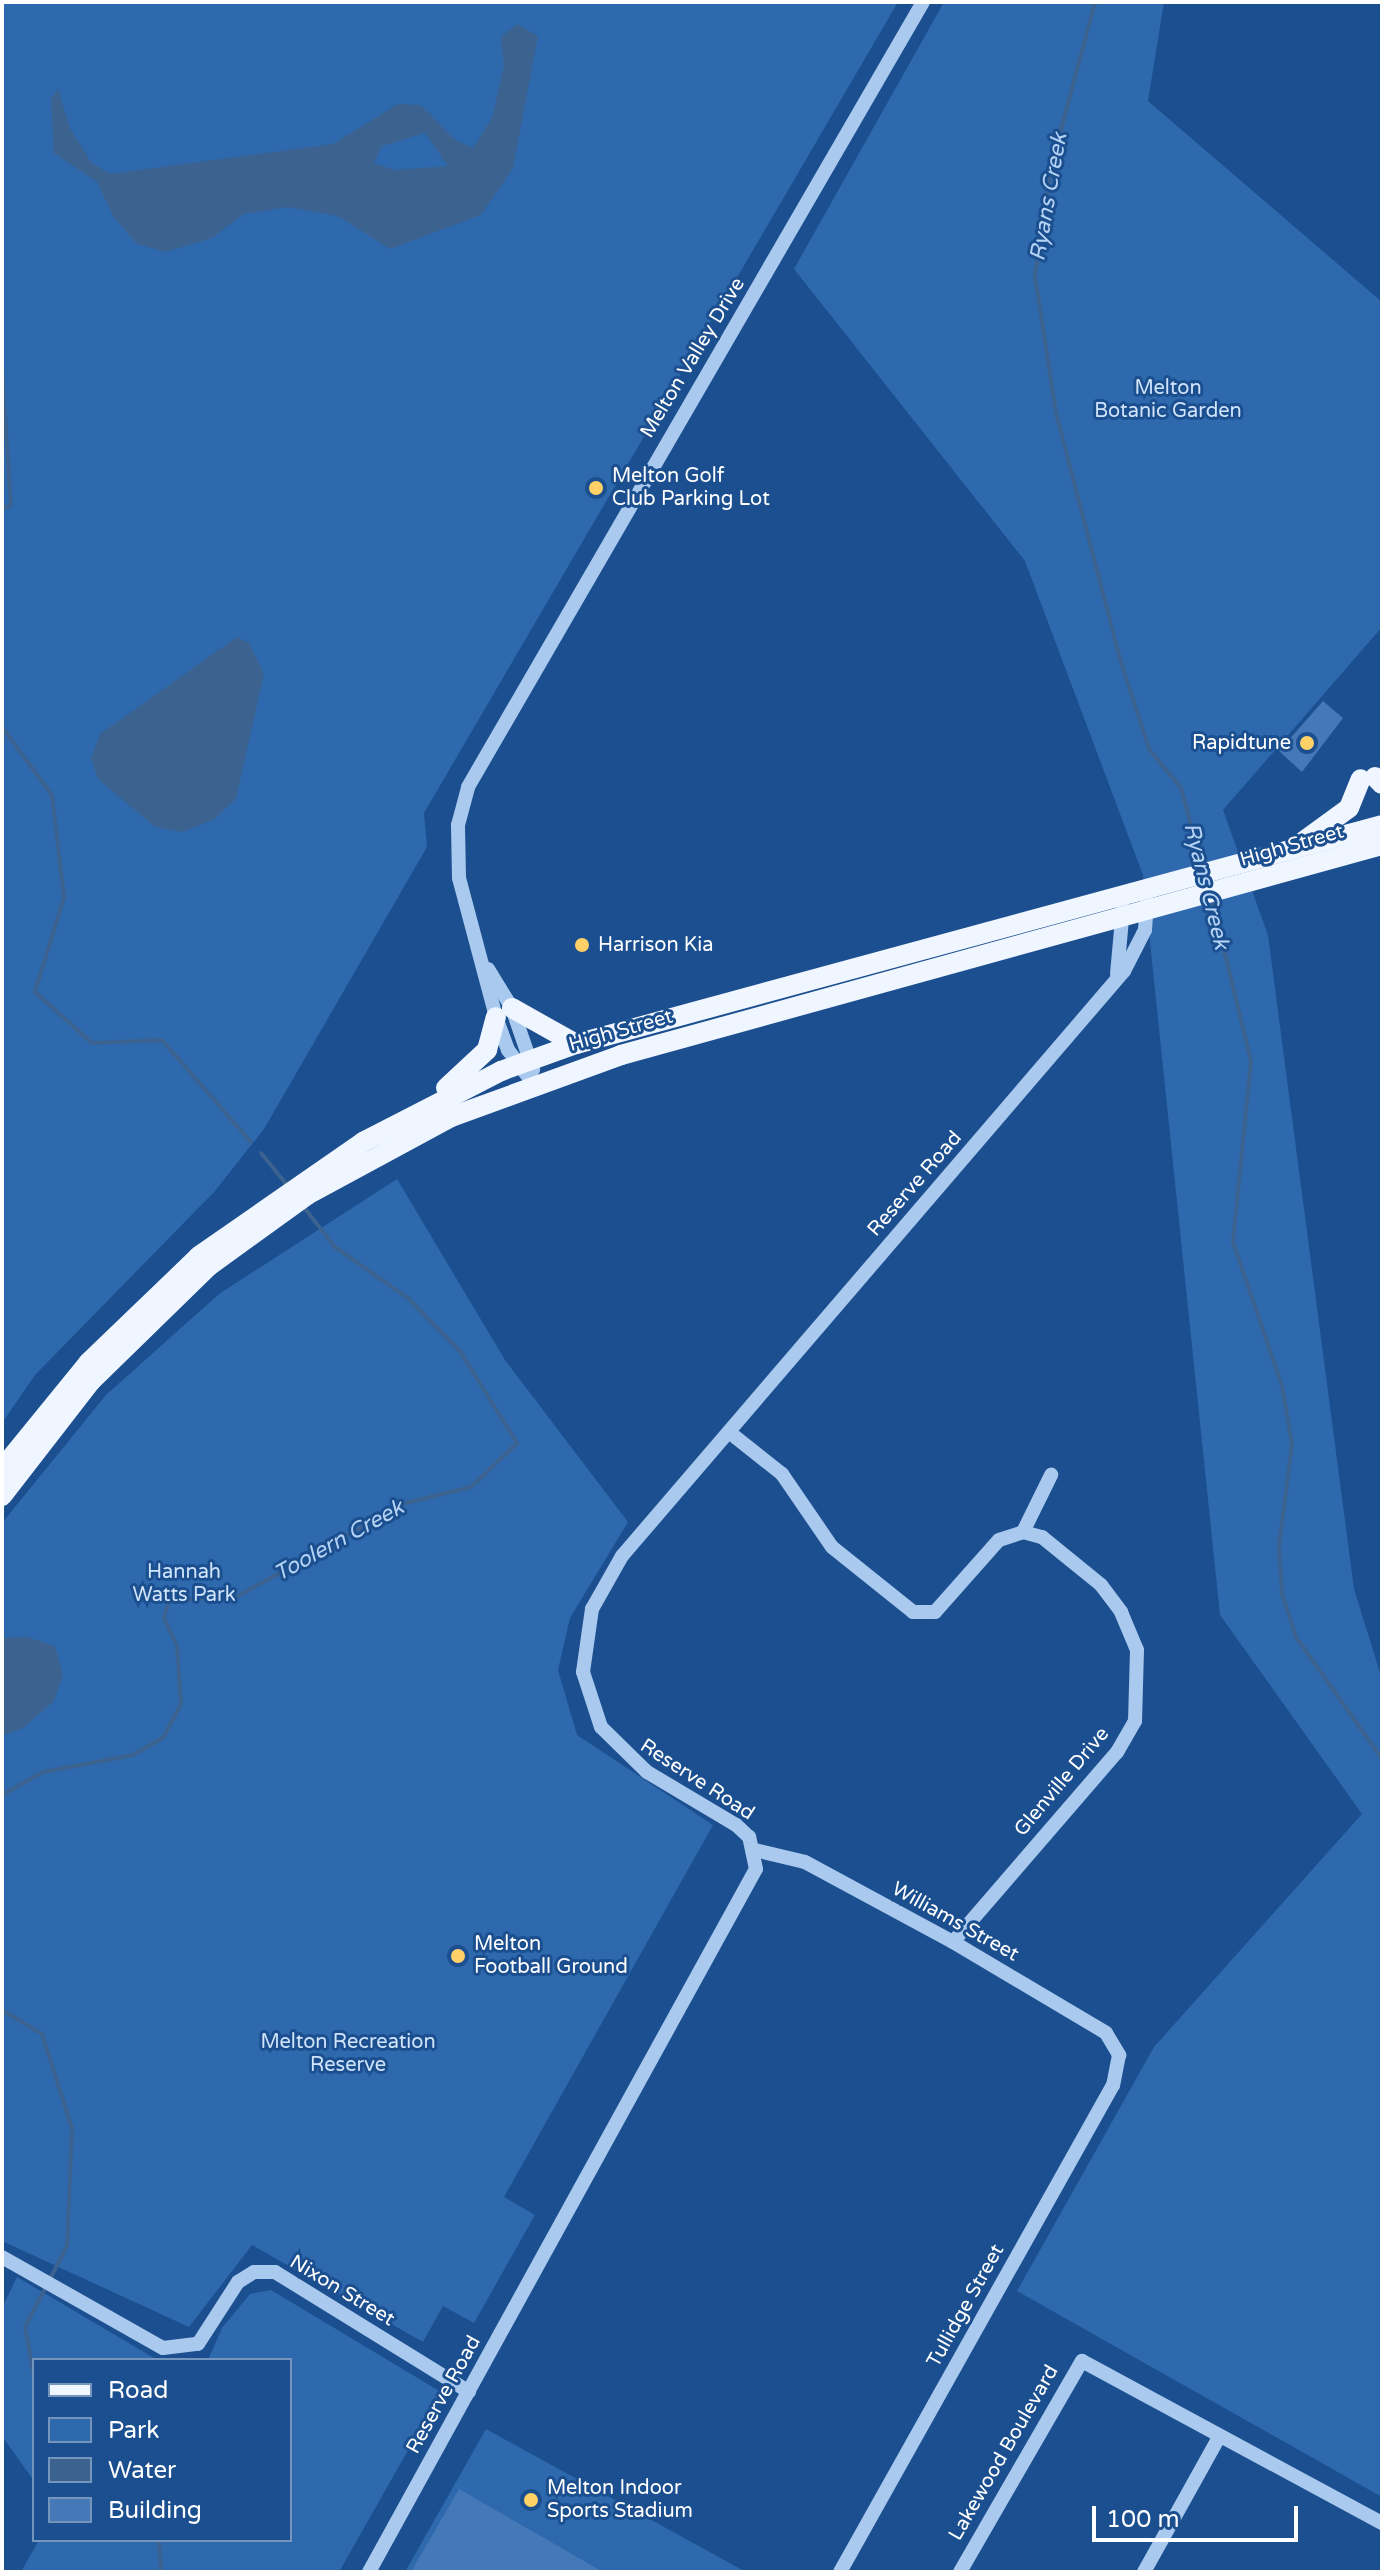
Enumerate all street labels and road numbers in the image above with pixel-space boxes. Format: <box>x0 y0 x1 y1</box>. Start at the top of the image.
street label: Melton Valley Drive <box>636 273 750 443</box>
street label: High Street <box>1237 820 1347 872</box>
street label: High Street <box>566 1005 676 1057</box>
street label: Reserve Road <box>863 1127 967 1241</box>
street label: Glenville Drive <box>1009 1723 1115 1841</box>
street label: Reserve Road <box>635 1734 759 1826</box>
street label: Williams Street <box>887 1877 1023 1967</box>
street label: Tullidge Street <box>922 2240 1010 2372</box>
street label: Nixon Street <box>285 2250 399 2332</box>
street label: Reserve Road <box>402 2332 486 2458</box>
street label: Lakewood Boulevard <box>944 2361 1064 2545</box>

